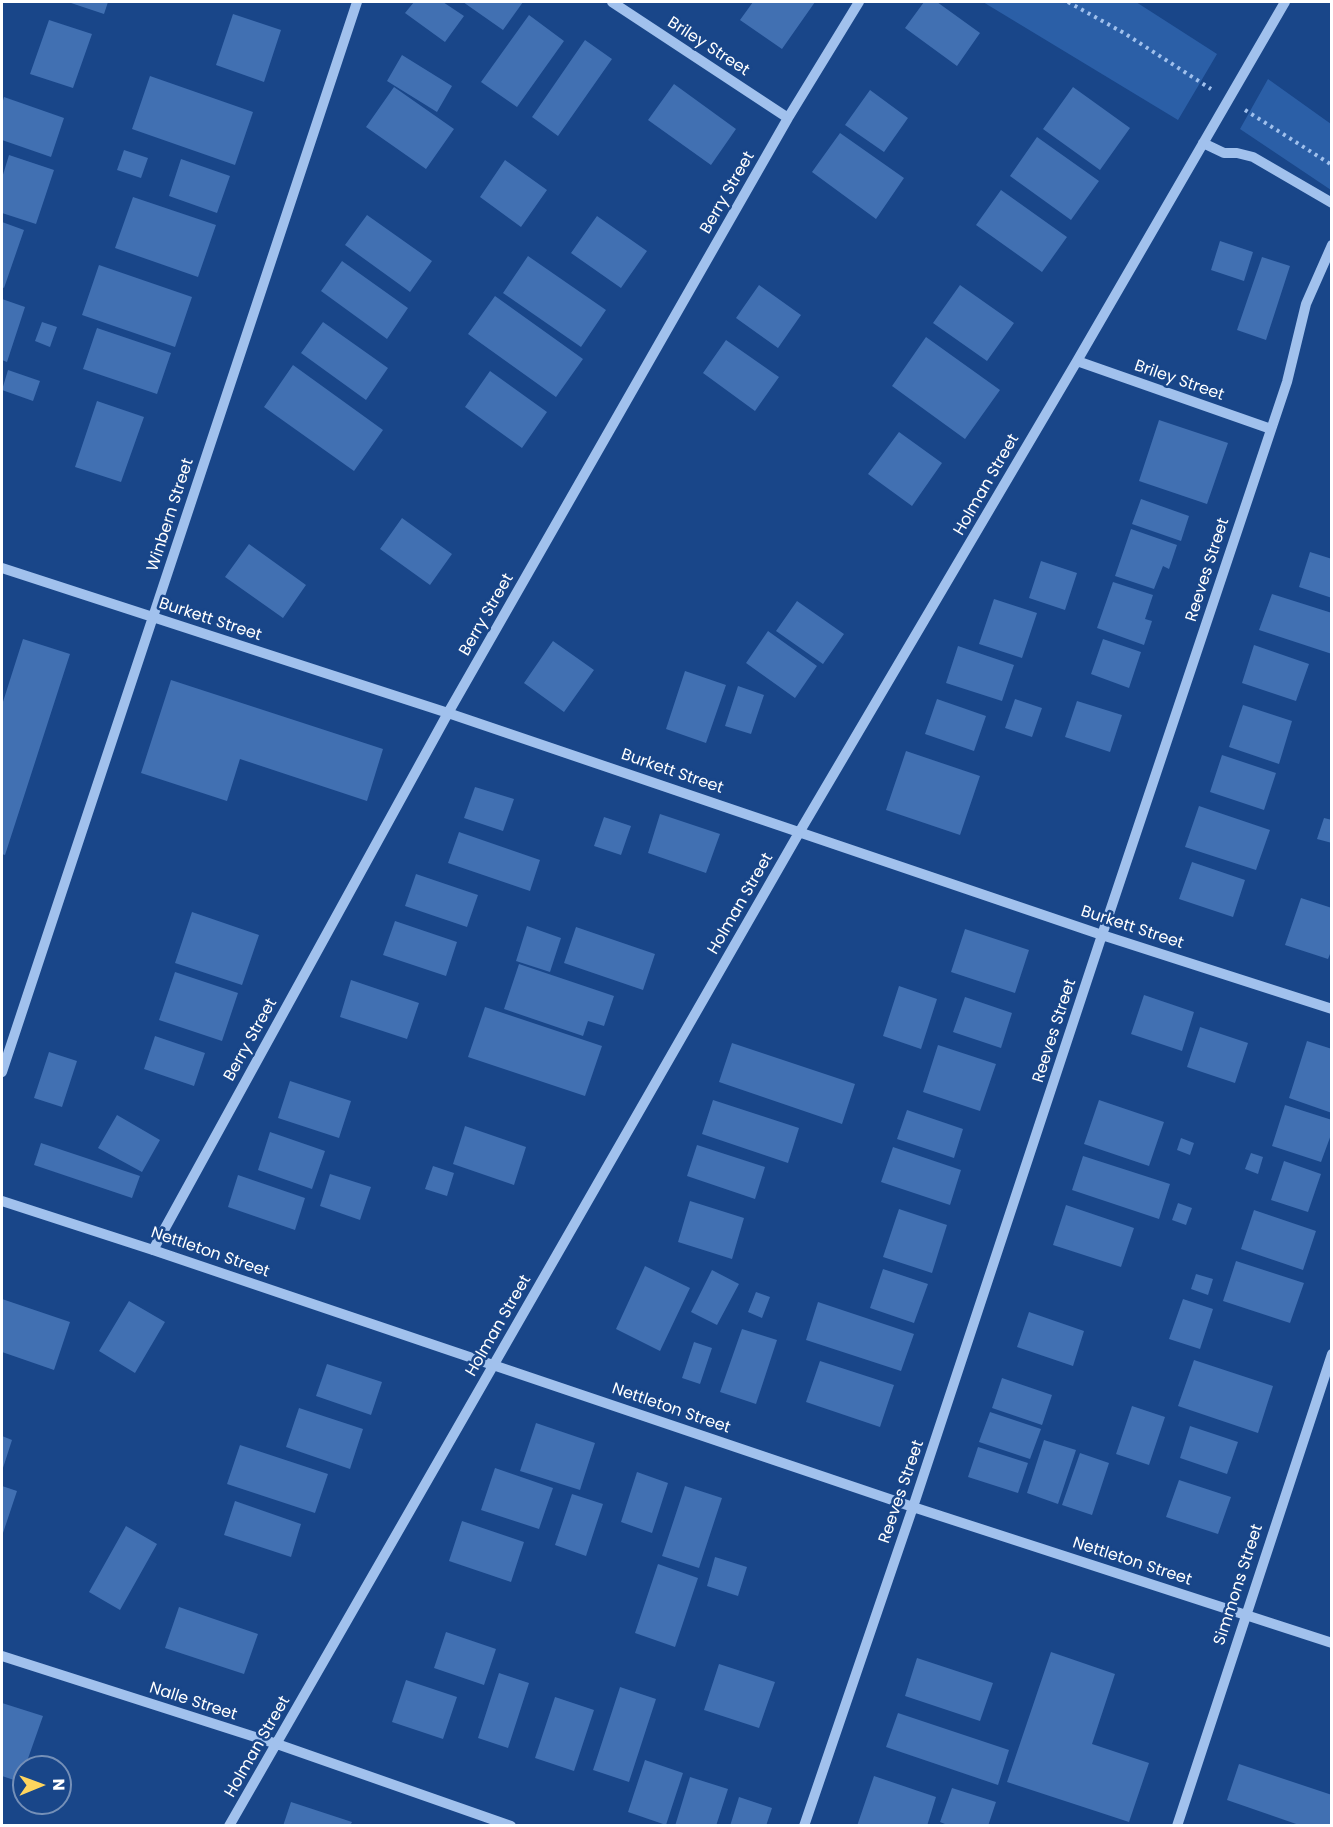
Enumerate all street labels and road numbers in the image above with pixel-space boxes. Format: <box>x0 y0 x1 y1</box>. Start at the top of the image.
street label: Briley Street <box>663 13 753 81</box>
street label: Berry Street <box>697 148 759 238</box>
street label: Briley Street <box>1132 357 1226 405</box>
street label: Holman Street <box>950 431 1024 539</box>
street label: Winbern Street <box>144 456 198 574</box>
street label: Reeves Street <box>1182 516 1234 624</box>
street label: Berry Street <box>456 570 518 660</box>
street label: Burkett Street <box>156 594 264 646</box>
street label: Burkett Street <box>618 746 726 798</box>
street label: Holman Street <box>704 850 778 958</box>
street label: Burkett Street <box>1078 902 1186 954</box>
street label: Reeves Street <box>1029 977 1081 1085</box>
street label: Berry Street <box>220 995 282 1085</box>
street label: Nettleton Street <box>148 1224 272 1282</box>
street label: Holman Street <box>462 1272 536 1380</box>
street label: Nettleton Street <box>609 1380 733 1438</box>
street label: Reeves Street <box>875 1438 929 1546</box>
street label: Simmons Street <box>1210 1522 1268 1648</box>
street label: Nettleton Street <box>1070 1534 1194 1590</box>
street label: Nalle Street <box>147 1679 239 1725</box>
street label: Holman Street <box>221 1693 295 1801</box>

